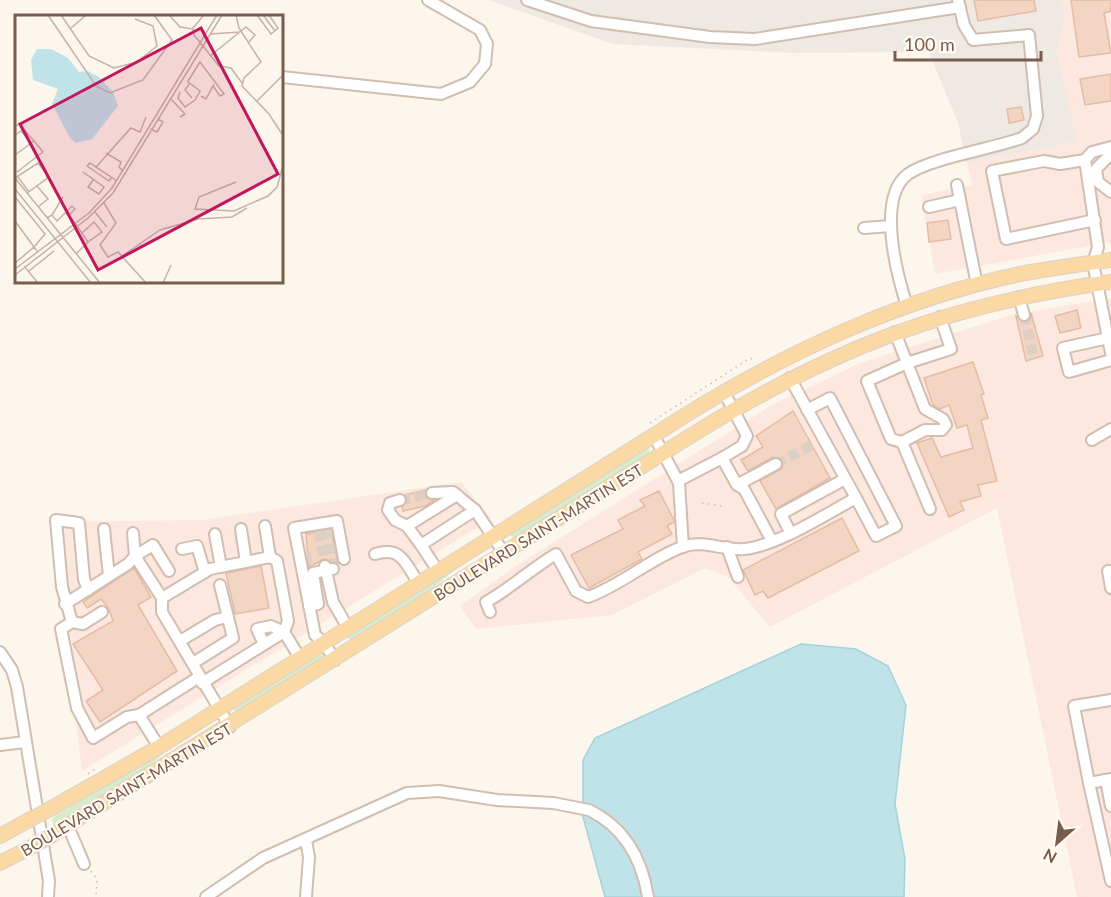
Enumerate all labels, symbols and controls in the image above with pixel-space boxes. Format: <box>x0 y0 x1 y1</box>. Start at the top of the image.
inset map <box>15 15 284 284</box>
scale bar <box>895 24 1040 62</box>
text: 100 m <box>904 33 955 55</box>
street label: BOULEVARD SAINT-MARTIN EST <box>430 459 646 604</box>
street label: BOULEVARD SAINT-MARTIN EST <box>17 718 235 860</box>
north arrow <box>1027 813 1087 873</box>
text: N <box>1040 845 1060 868</box>

